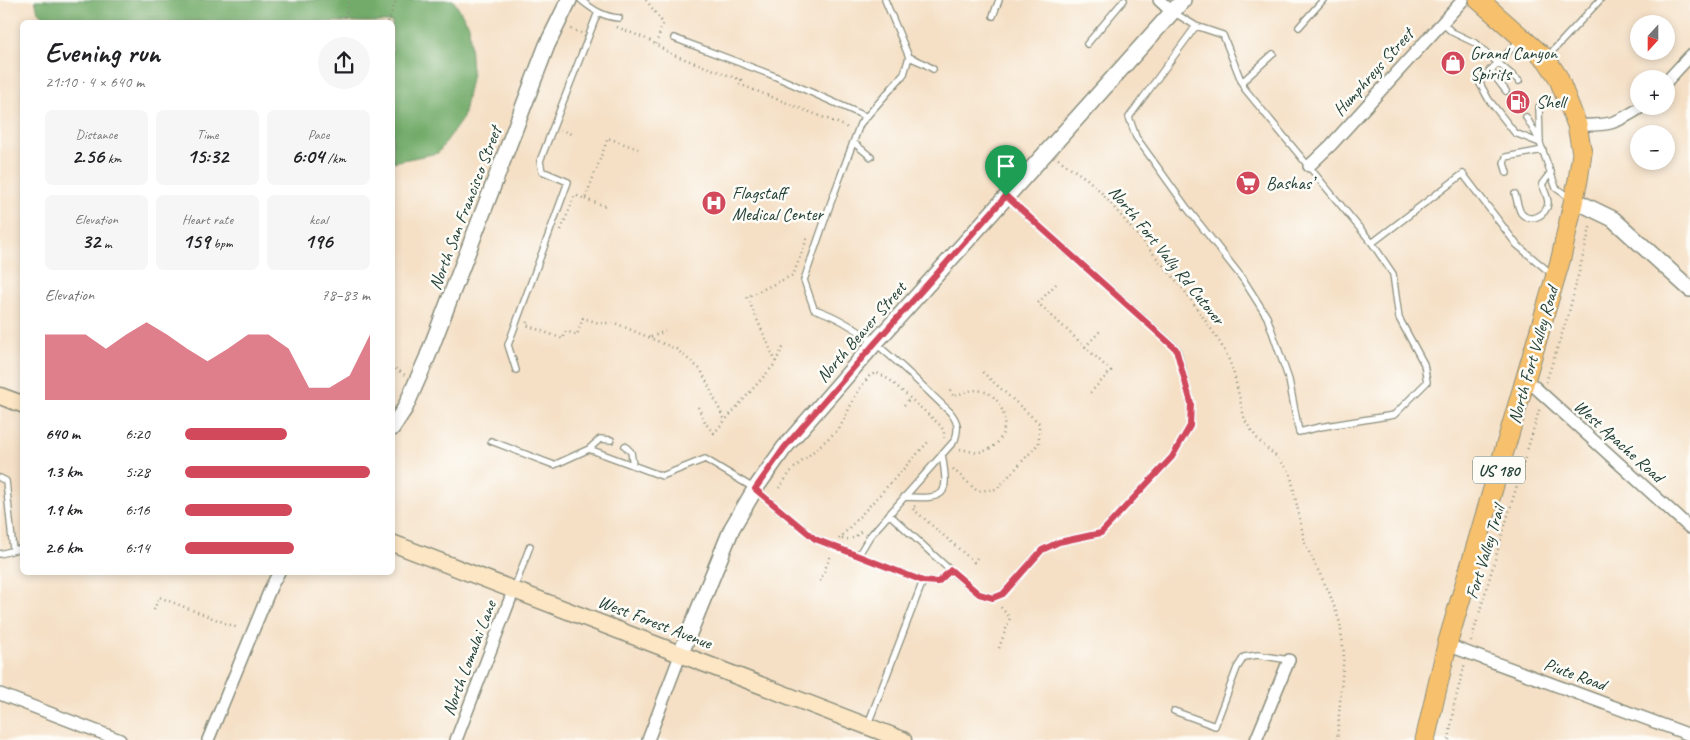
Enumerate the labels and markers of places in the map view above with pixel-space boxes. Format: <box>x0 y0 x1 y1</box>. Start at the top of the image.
place label: Grand Canyon Spirits <box>1470 42 1558 85</box>
shop icon: Grand Canyon Spirits <box>1440 50 1466 76</box>
fuel station icon: Shell <box>1505 89 1531 115</box>
place label: Shell <box>1536 91 1568 113</box>
pin <box>985 145 1027 196</box>
supermarket icon: Bashas’ <box>1235 170 1261 196</box>
place label: Bashas’ <box>1266 172 1317 194</box>
place label: Flagstaff Medical Center <box>732 182 825 225</box>
hospital icon: Flagstaff Medical Center <box>701 190 727 216</box>

